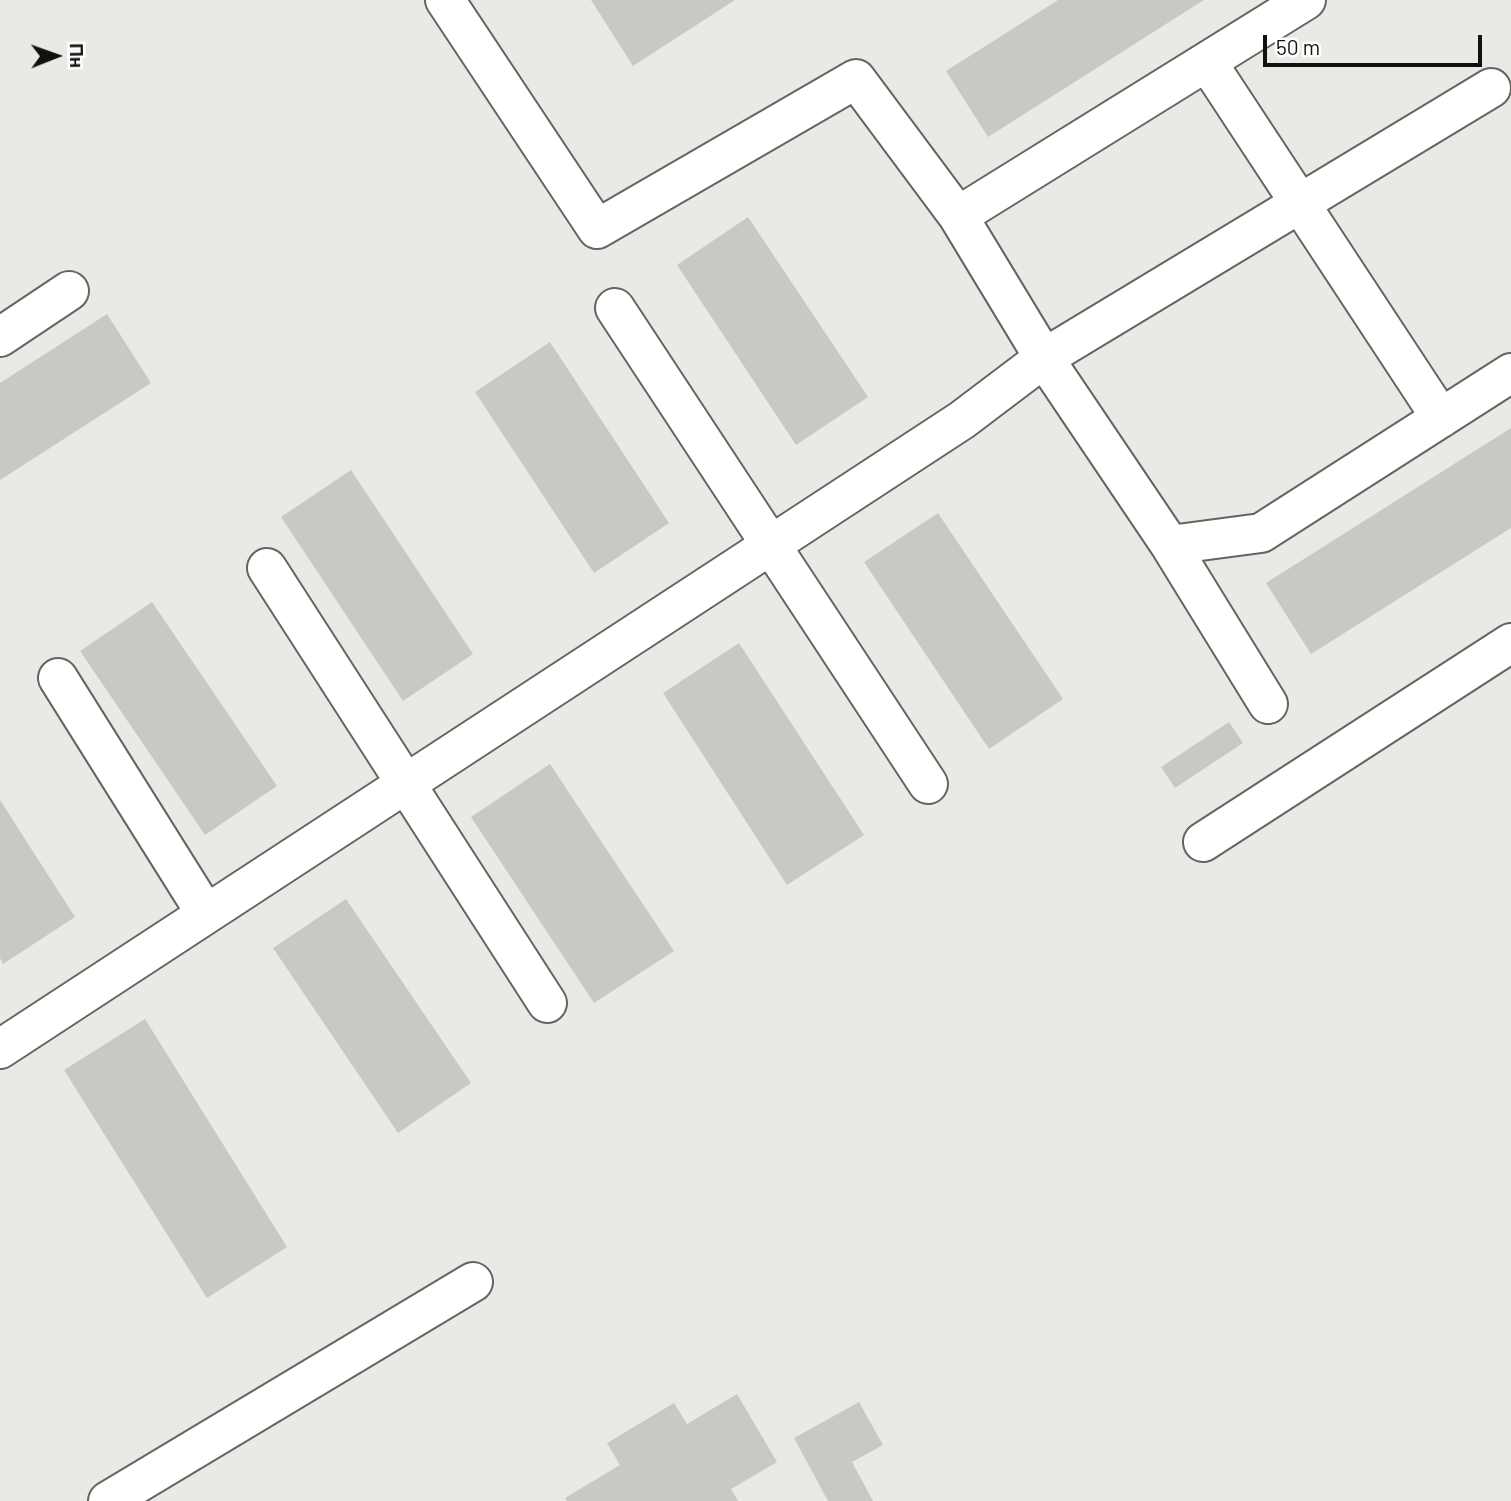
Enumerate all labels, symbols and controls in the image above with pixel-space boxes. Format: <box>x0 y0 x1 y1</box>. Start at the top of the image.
north arrow <box>21 21 91 91</box>
scale bar <box>1266 21 1485 65</box>
text: 50 m <box>1276 34 1320 59</box>
text: Пн <box>66 43 89 68</box>

